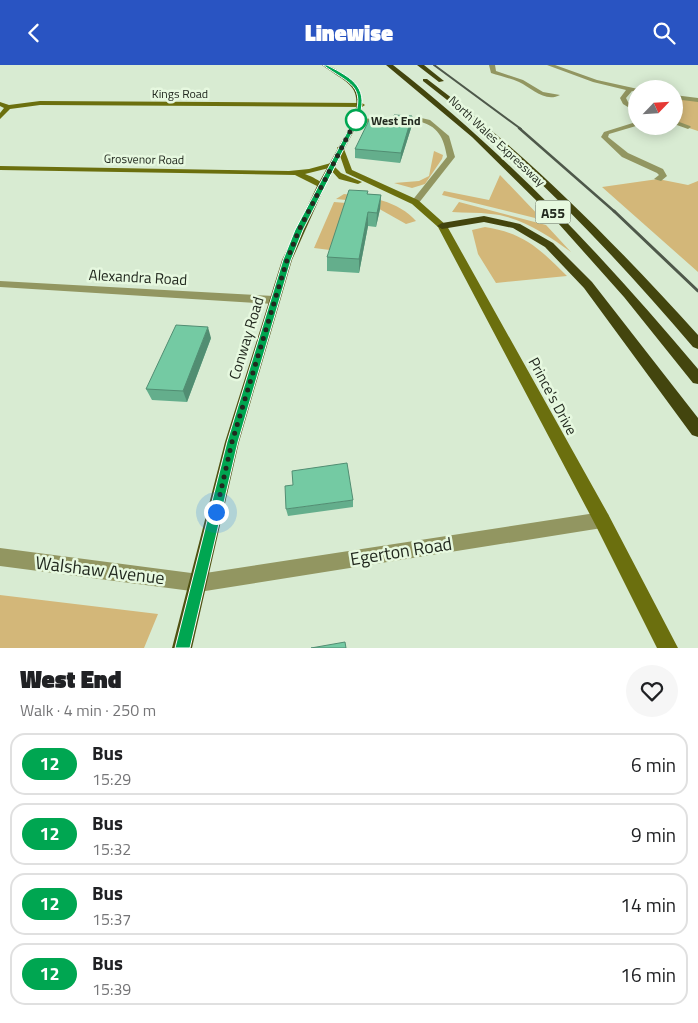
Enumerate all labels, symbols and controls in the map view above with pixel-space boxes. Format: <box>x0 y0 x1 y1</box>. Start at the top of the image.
text: Linewise <box>305 16 393 50</box>
icon: back <box>20 19 48 47</box>
icon: search <box>650 19 678 47</box>
north arrow <box>628 80 682 135</box>
map controls <box>628 80 683 135</box>
street label: Kings Road <box>152 84 208 103</box>
street label: North Wales Expressway <box>445 91 550 191</box>
marker: West End <box>345 109 367 131</box>
place label: West End <box>371 111 421 130</box>
street label: Grosvenor Road <box>104 149 184 169</box>
road number: A55 <box>536 201 570 223</box>
street label: Alexandra Road <box>88 263 188 291</box>
street label: Conway Road <box>222 294 270 382</box>
street label: Prince's Drive <box>523 353 583 439</box>
your location <box>204 500 229 525</box>
street label: Egerton Road <box>348 530 454 572</box>
street label: Walshaw Avenue <box>34 549 166 591</box>
text: West End <box>20 661 121 697</box>
button: heart <box>626 665 678 717</box>
text: Walk · 4 min · 250 m <box>20 698 156 722</box>
text: Bus <box>92 738 123 767</box>
text: 12 <box>39 750 60 777</box>
text: 6 min <box>631 750 676 779</box>
text: 15:29 <box>92 767 131 791</box>
text: Bus <box>92 808 123 837</box>
text: 12 <box>39 820 60 847</box>
text: 9 min <box>631 820 676 849</box>
text: 15:32 <box>92 837 131 861</box>
text: Bus <box>92 878 123 907</box>
text: 12 <box>39 890 60 917</box>
text: 14 min <box>620 890 676 919</box>
text: 15:37 <box>92 907 131 931</box>
text: Bus <box>92 948 123 977</box>
text: 12 <box>39 960 60 987</box>
text: 16 min <box>620 960 676 989</box>
text: 15:39 <box>92 977 131 1001</box>

